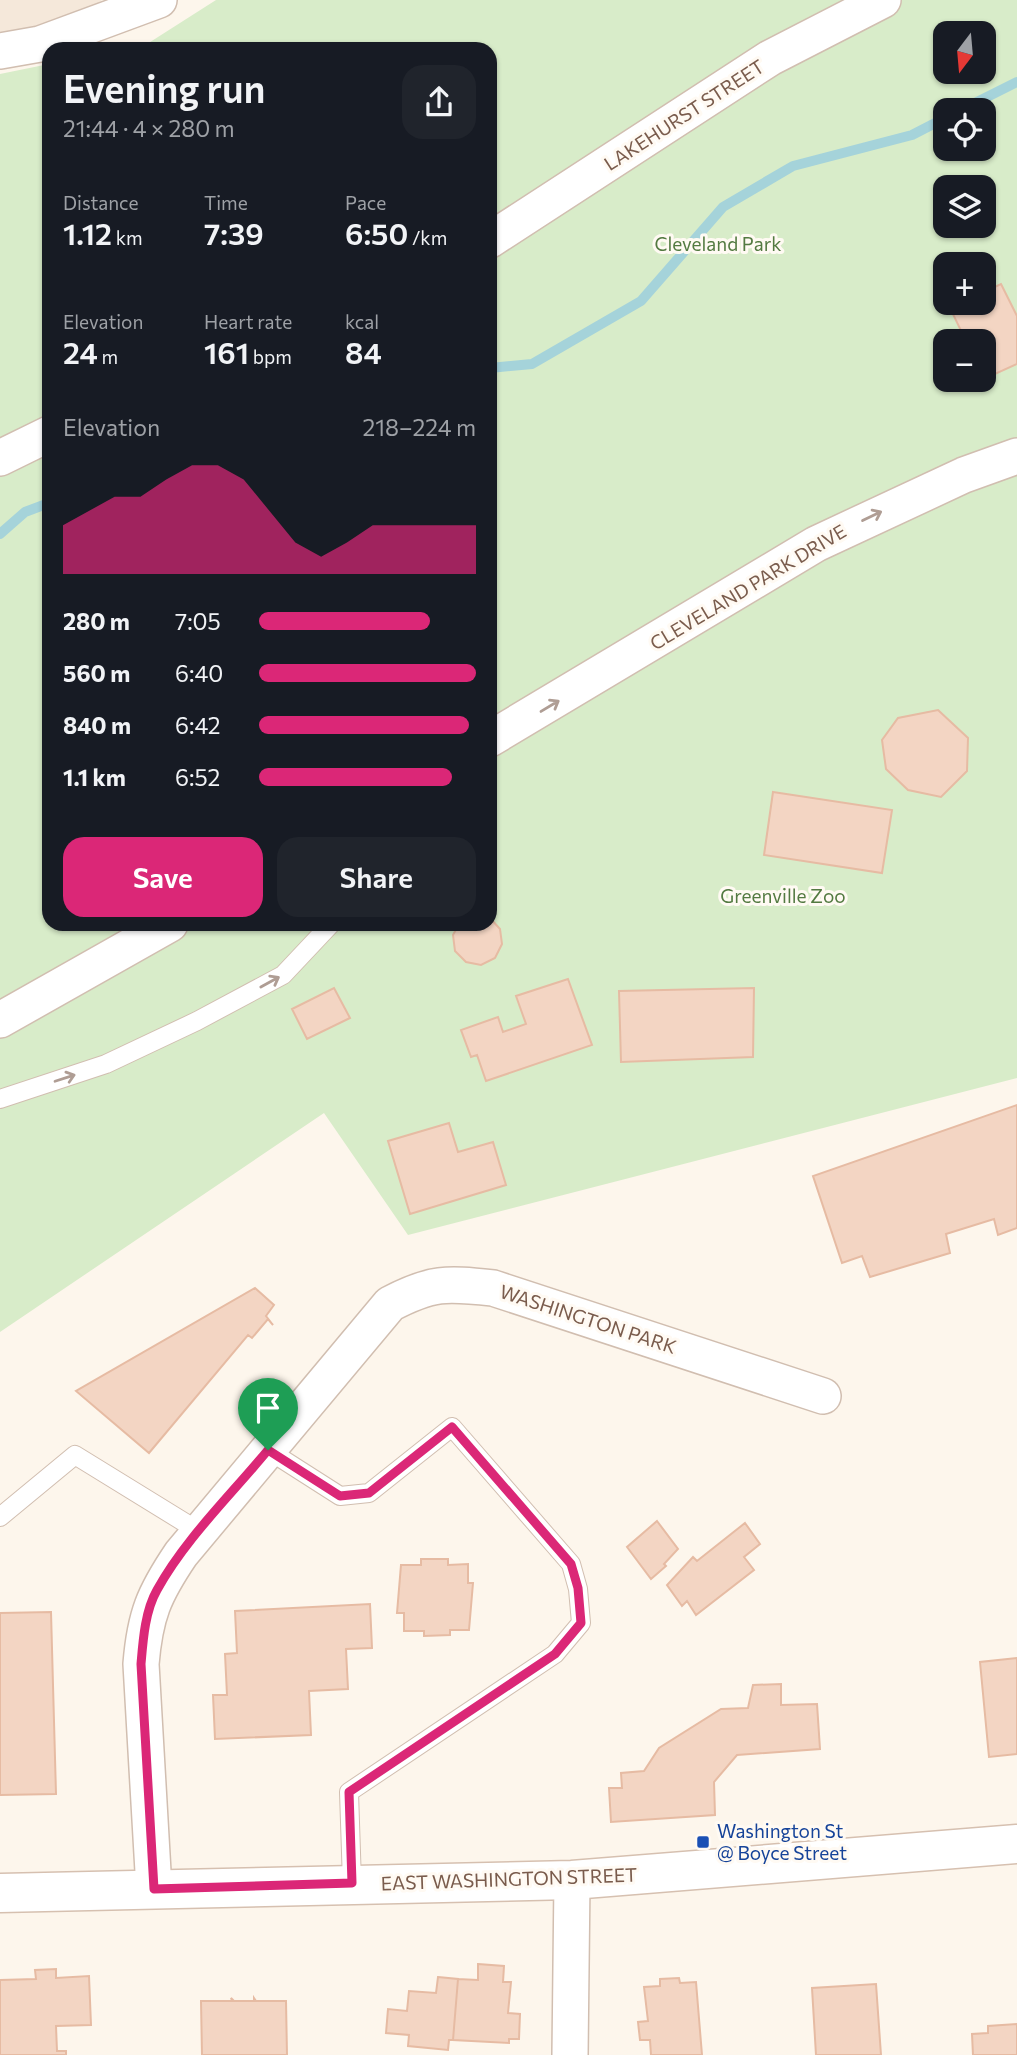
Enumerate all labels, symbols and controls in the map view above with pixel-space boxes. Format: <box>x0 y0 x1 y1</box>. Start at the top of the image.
north arrow <box>933 21 996 84</box>
map controls <box>933 21 996 392</box>
street label: LAKEHURST STREET <box>599 54 768 175</box>
text: Evening run <box>63 64 266 111</box>
button: share <box>402 65 476 139</box>
button: locate <box>933 98 996 161</box>
text: 21:44 · 4 × 280 m <box>63 114 235 142</box>
button: layers <box>933 175 996 238</box>
text: Distance <box>63 191 139 214</box>
text: Time <box>204 191 248 214</box>
text: Pace <box>345 191 386 214</box>
text: 1.12 <box>63 214 112 251</box>
text: 7:39 <box>204 214 264 251</box>
text: 6:50 <box>345 214 408 251</box>
text: km <box>112 226 143 249</box>
text: /km <box>408 226 447 249</box>
park label: Cleveland Park <box>654 232 782 255</box>
button: + <box>933 252 996 315</box>
text: Elevation <box>63 310 143 333</box>
text: Heart rate <box>204 310 292 333</box>
text: kcal <box>345 310 379 333</box>
button: − <box>933 329 996 392</box>
text: 24 <box>63 333 98 370</box>
text: 161 <box>204 333 249 370</box>
text: 84 <box>345 333 382 370</box>
text: m <box>98 345 118 368</box>
text: bpm <box>249 345 292 368</box>
text: Elevation <box>63 413 160 441</box>
text: 218–224 m <box>363 413 476 441</box>
one-way arrow <box>861 508 882 522</box>
street label: CLEVELAND PARK DRIVE <box>645 519 850 654</box>
text: 280 m <box>63 607 130 635</box>
text: 7:05 <box>175 607 221 635</box>
text: 560 m <box>63 659 130 687</box>
text: 6:40 <box>175 659 223 687</box>
one-way arrow <box>539 698 559 712</box>
text: 840 m <box>63 711 131 739</box>
text: 6:42 <box>175 711 221 739</box>
text: 1.1 km <box>63 763 126 791</box>
text: 6:52 <box>175 763 220 791</box>
button: Save <box>63 837 263 917</box>
button: Share <box>277 837 476 917</box>
park label: Greenville Zoo <box>720 884 846 907</box>
one-way arrow <box>260 975 280 989</box>
one-way arrow <box>53 1071 75 1083</box>
street label: WASHINGTON PARK <box>497 1279 680 1358</box>
pin <box>238 1378 298 1450</box>
icon: arrive <box>249 1389 287 1427</box>
place label: Washington St @ Boyce Street <box>717 1819 847 1864</box>
marker: Washington St @ Boyce Street <box>695 1834 711 1850</box>
street label: EAST WASHINGTON STREET <box>380 1863 638 1894</box>

